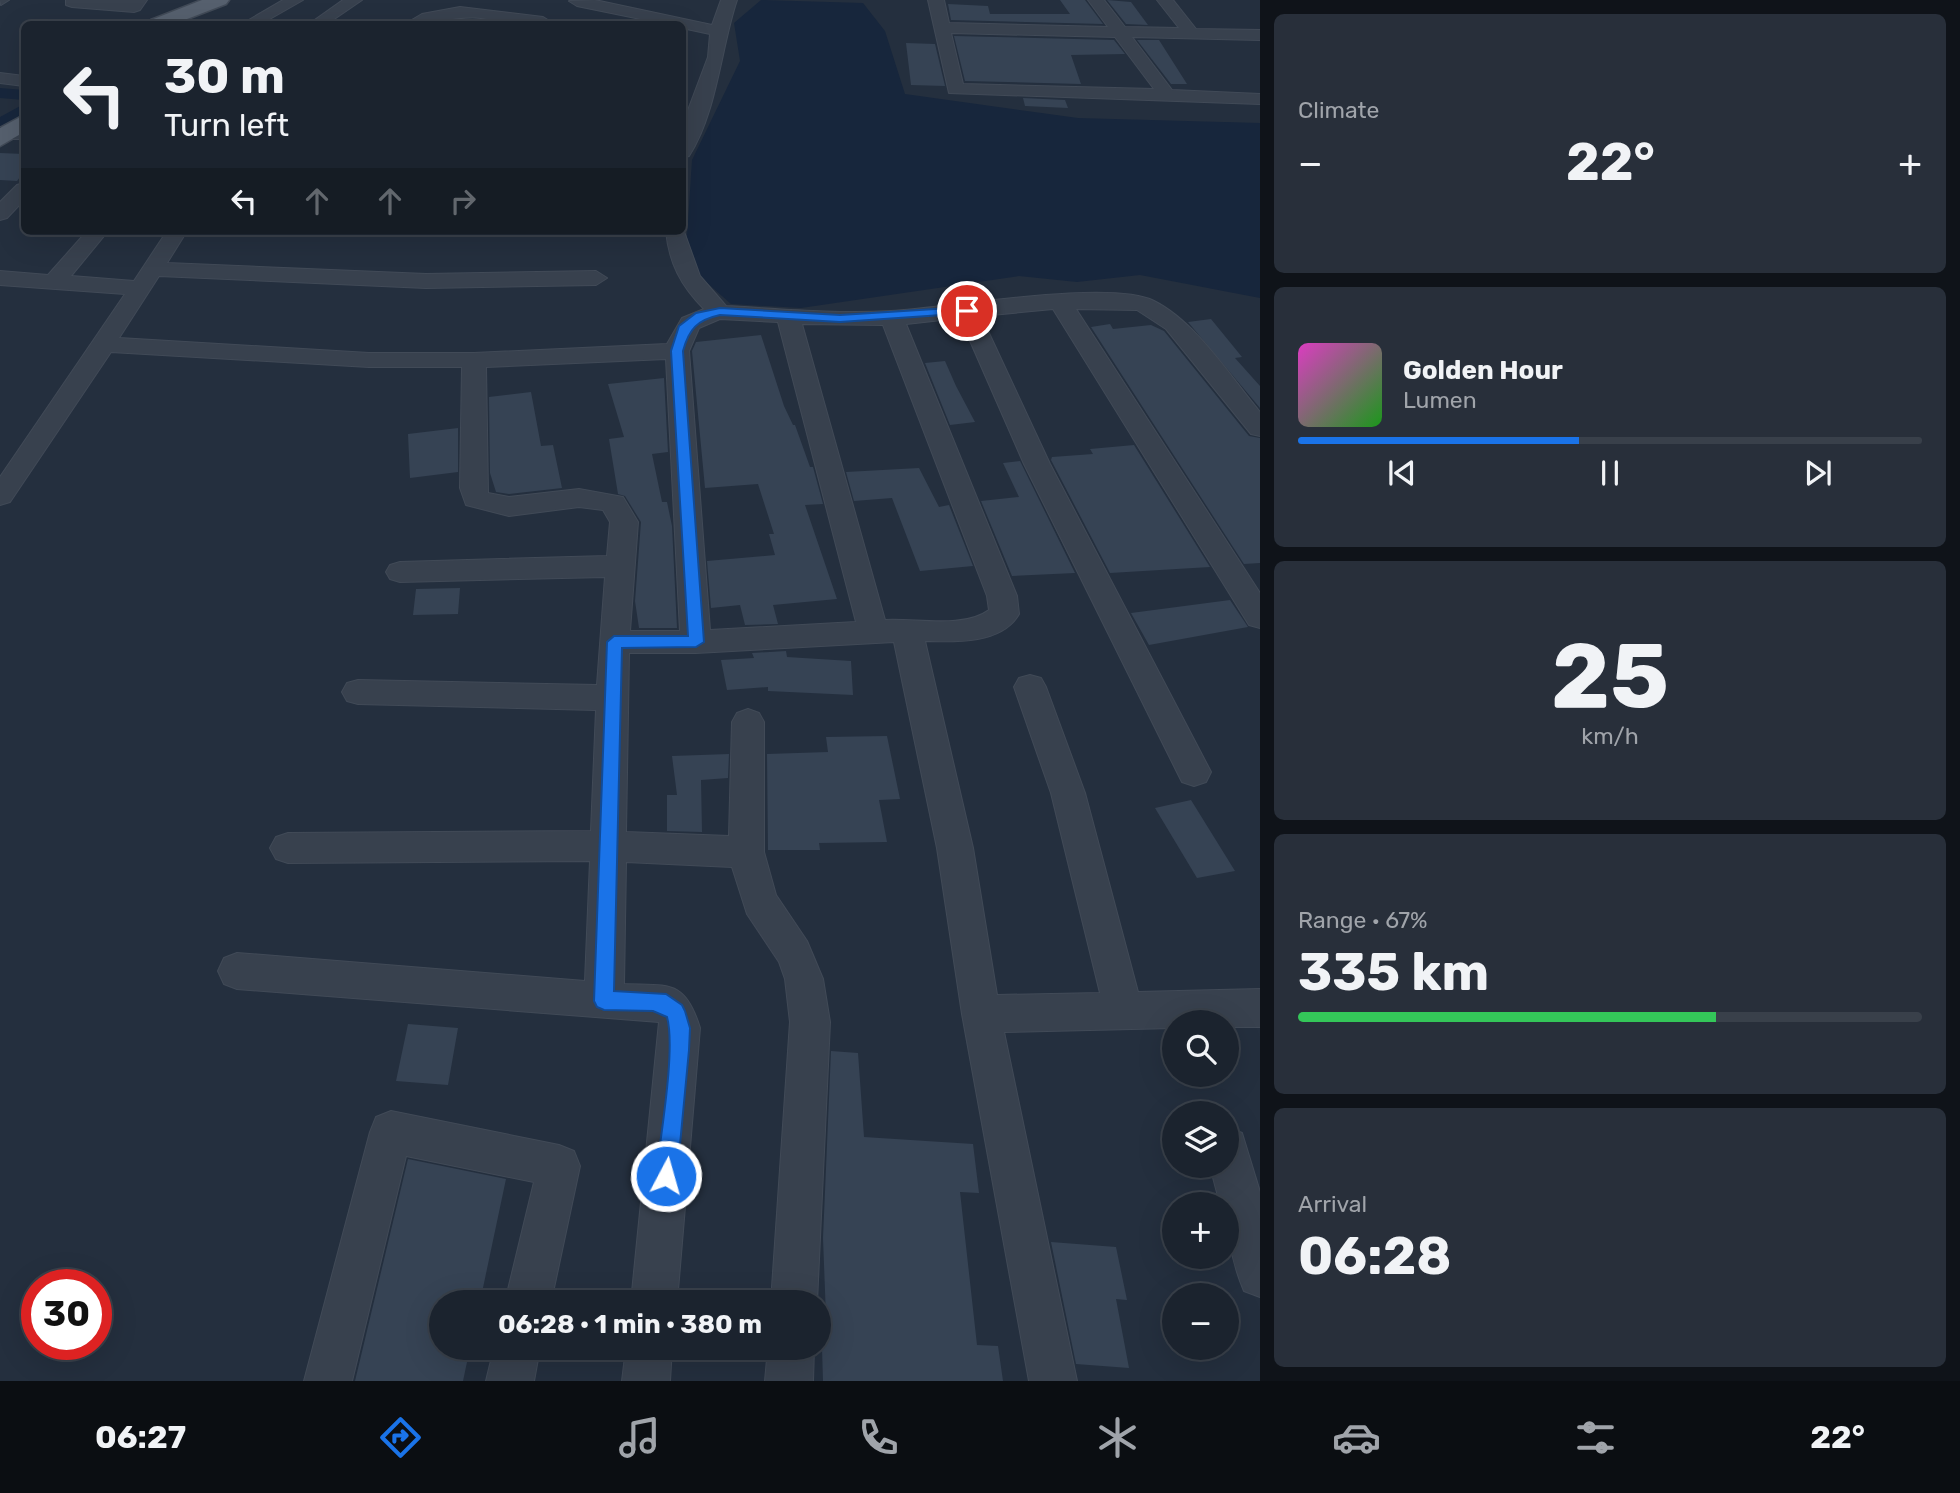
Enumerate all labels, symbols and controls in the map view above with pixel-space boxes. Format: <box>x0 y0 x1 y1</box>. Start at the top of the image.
text: 30 m <box>164 47 285 105</box>
icon: left <box>49 49 140 140</box>
text: Climate <box>1298 96 1379 124</box>
text: Turn left <box>164 106 289 144</box>
text: 22° <box>1566 131 1655 193</box>
text: − <box>1298 140 1323 186</box>
text: + <box>1898 140 1922 186</box>
icon: left <box>225 182 263 220</box>
icon: ahead <box>298 182 336 220</box>
icon: ahead <box>371 182 409 220</box>
icon: right <box>444 182 482 220</box>
pin <box>937 281 997 341</box>
icon: arrive <box>948 292 986 330</box>
text: Golden Hour <box>1403 355 1563 386</box>
text: Lumen <box>1403 386 1477 414</box>
icon: previous <box>1383 454 1421 492</box>
icon: pause <box>1591 454 1629 492</box>
icon: next <box>1799 454 1837 492</box>
text: 25 <box>1551 622 1669 730</box>
text: km/h <box>1581 722 1639 750</box>
text: Range · 67% <box>1298 906 1428 934</box>
text: 335 km <box>1298 941 1489 1003</box>
map controls <box>1162 1010 1239 1360</box>
button: search <box>1162 1010 1239 1087</box>
button: layers <box>1162 1101 1239 1178</box>
position arrow <box>629 1139 703 1213</box>
text: Arrival <box>1298 1190 1367 1218</box>
button: + <box>1162 1192 1239 1269</box>
text: 06:28 <box>1298 1225 1451 1287</box>
speed limit sign: 30 <box>21 1269 112 1360</box>
button: − <box>1162 1283 1239 1360</box>
text: 06:28 · 1 min · 380 m <box>498 1309 762 1340</box>
icon: directions <box>376 1413 425 1462</box>
icon: music <box>615 1413 664 1462</box>
icon: phone <box>854 1413 903 1462</box>
icon: climate <box>1093 1413 1142 1462</box>
icon: car <box>1332 1413 1381 1462</box>
icon: filters <box>1571 1413 1620 1462</box>
text: 06:27 <box>95 1418 186 1456</box>
text: 22° <box>1810 1418 1865 1456</box>

